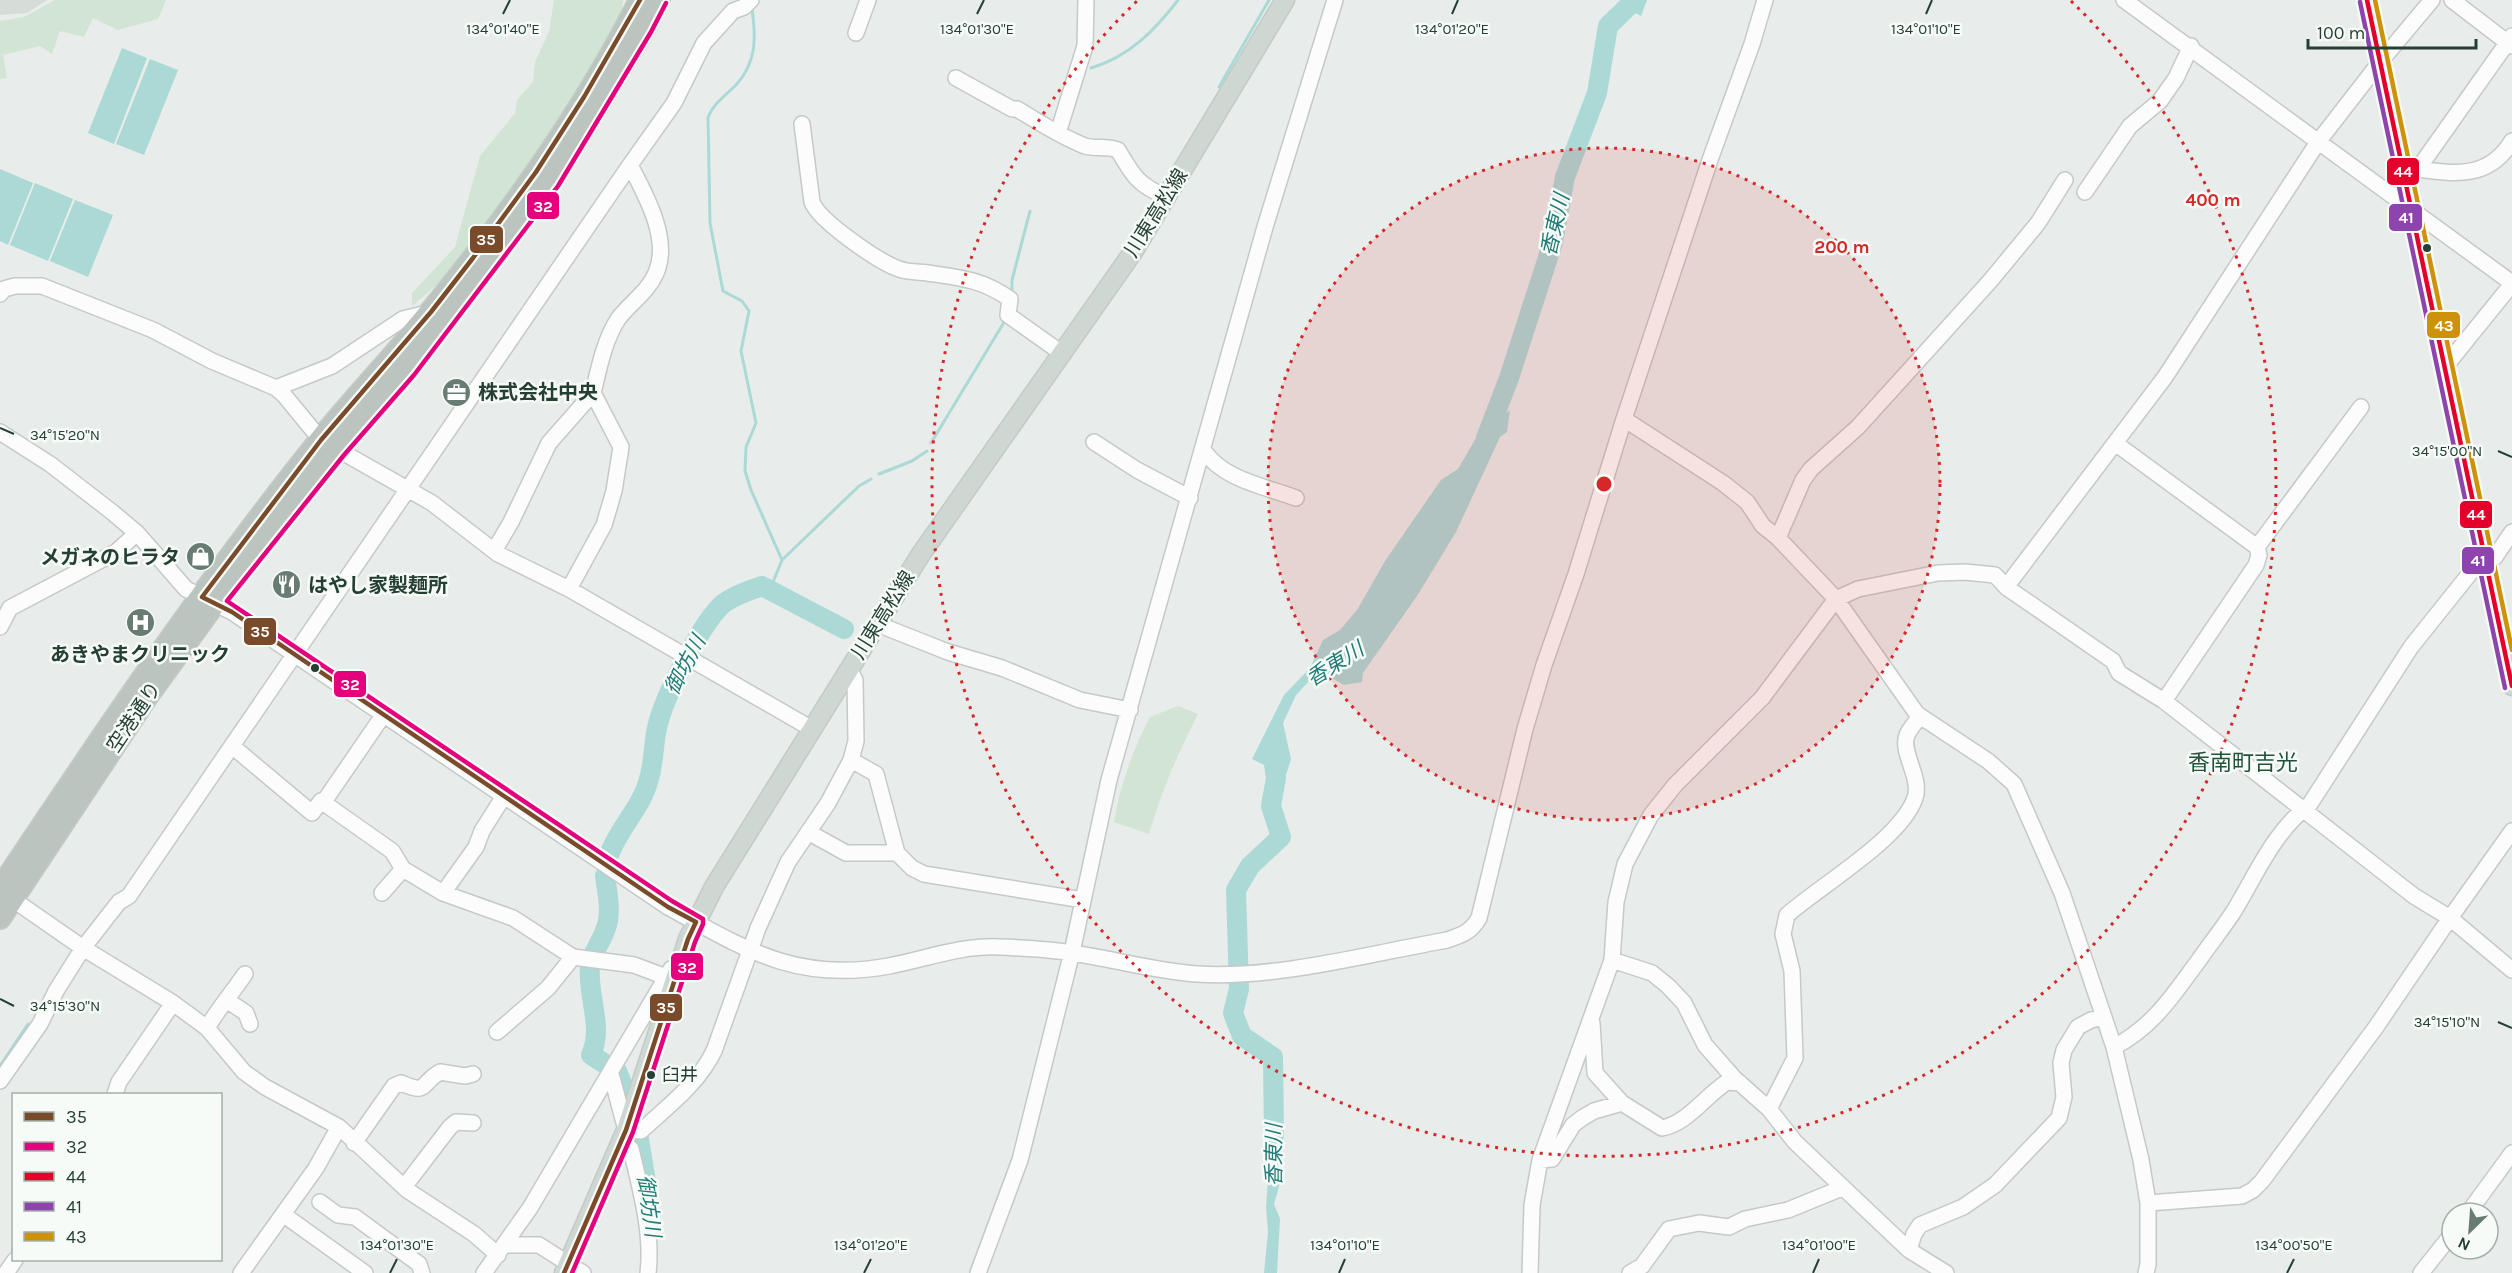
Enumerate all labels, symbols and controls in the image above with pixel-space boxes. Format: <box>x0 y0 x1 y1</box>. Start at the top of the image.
scale bar <box>2308 12 2476 50</box>
text: 134°01'40"E <box>466 20 540 38</box>
text: 134°01'30"E <box>940 20 1014 38</box>
text: 134°01'20"E <box>1415 20 1489 38</box>
text: 134°01'10"E <box>1891 20 1961 38</box>
text: 100 m <box>2317 22 2365 44</box>
line badge: 44 <box>2386 157 2420 186</box>
text: 44 <box>2393 162 2413 181</box>
street label: 川東高松線 <box>1120 165 1192 261</box>
text: 400 m <box>2185 189 2241 211</box>
water label: 香東川 <box>1536 190 1574 258</box>
line badge: 32 <box>526 191 560 220</box>
text: 32 <box>533 197 553 216</box>
line badge: 41 <box>2388 203 2423 232</box>
text: 41 <box>2398 208 2414 227</box>
line badge: 35 <box>469 225 504 254</box>
text: 35 <box>476 230 496 249</box>
text: 200 m <box>1814 236 1870 258</box>
unlabelled marker <box>2421 242 2433 254</box>
line badge: 43 <box>2426 311 2461 339</box>
text: 43 <box>2434 316 2454 335</box>
office icon: 株式会社中央 <box>441 376 473 408</box>
place label: 株式会社中央 <box>478 381 598 404</box>
text: 34°15'20"N <box>30 426 100 444</box>
text: 34°15'00"N <box>2412 442 2482 460</box>
centre of rings <box>1594 474 1614 494</box>
line badge: 44 <box>2459 500 2493 529</box>
text: 44 <box>2466 505 2486 524</box>
shop icon: メガネのヒラタ <box>185 541 217 573</box>
place label: メガネのヒラタ <box>40 546 180 569</box>
line badge: 41 <box>2461 546 2495 575</box>
text: 41 <box>2470 551 2486 570</box>
street label: 川東高松線 <box>847 567 919 663</box>
restaurant icon: はやし家製麺所 <box>271 569 303 601</box>
place label: はやし家製麺所 <box>308 574 448 597</box>
hospital icon: あきやまクリニック <box>124 607 156 639</box>
line badge: 35 <box>243 617 277 646</box>
text: 35 <box>250 622 270 641</box>
water label: 御坊川 <box>660 630 711 698</box>
water label: 香東川 <box>1302 636 1370 691</box>
place label: あきやまクリニック <box>50 643 230 666</box>
unlabelled marker <box>309 662 321 674</box>
line badge: 32 <box>333 670 367 698</box>
text: 32 <box>340 675 360 694</box>
street label: 空港通り <box>102 677 166 757</box>
district label: 香南町吉光 <box>2188 750 2298 776</box>
line badge: 32 <box>670 952 704 981</box>
text: 32 <box>677 958 697 977</box>
line badge: 35 <box>649 993 683 1022</box>
text: 34°15'30"N <box>30 997 100 1015</box>
text: 35 <box>656 998 676 1017</box>
text: 34°15'10"N <box>2414 1013 2480 1031</box>
place label: 臼井 <box>662 1064 698 1086</box>
marker: 臼井 <box>645 1069 657 1081</box>
legend <box>12 1093 222 1261</box>
text: 35 <box>66 1106 87 1128</box>
water label: 香東川 <box>1262 1122 1286 1187</box>
text: 32 <box>66 1136 87 1158</box>
text: 44 <box>66 1166 86 1188</box>
water label: 御坊川 <box>633 1173 666 1241</box>
text: 41 <box>66 1196 82 1218</box>
north arrow <box>2440 1201 2500 1261</box>
text: 43 <box>66 1226 87 1248</box>
text: N <box>2455 1233 2473 1255</box>
text: 134°01'30"E <box>360 1236 434 1254</box>
text: 134°01'20"E <box>834 1236 908 1254</box>
text: 134°01'10"E <box>1310 1236 1380 1254</box>
text: 134°01'00"E <box>1782 1236 1856 1254</box>
text: 134°00'50"E <box>2255 1236 2333 1254</box>

